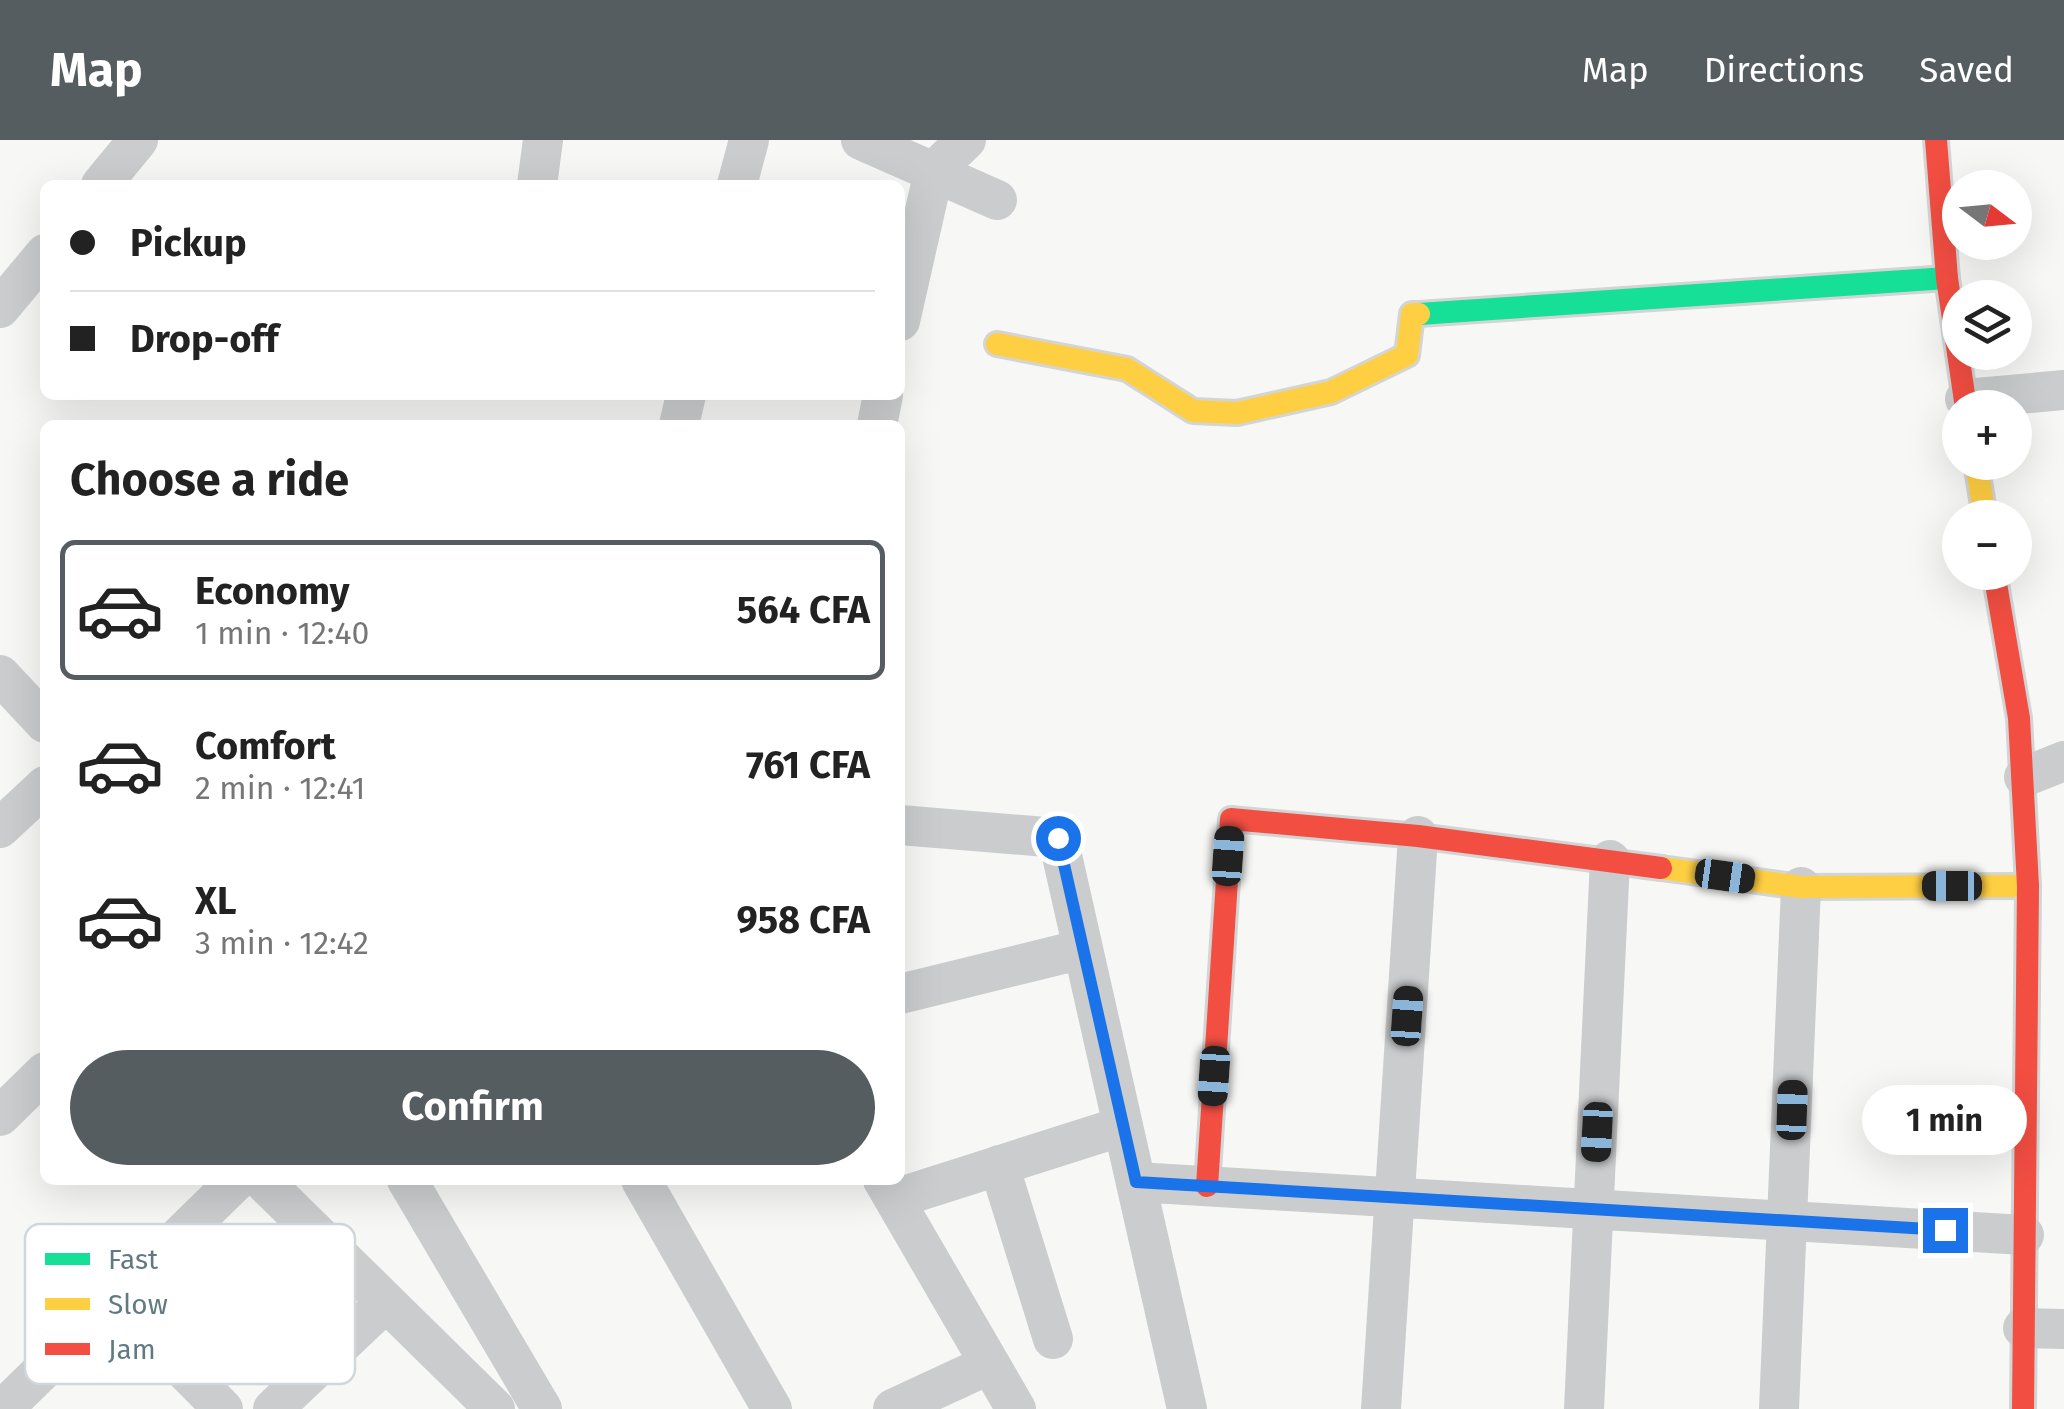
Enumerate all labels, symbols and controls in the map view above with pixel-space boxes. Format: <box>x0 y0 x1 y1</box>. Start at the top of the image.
text: Map <box>50 41 143 99</box>
text: Map <box>1582 49 1649 91</box>
text: Directions <box>1704 49 1864 91</box>
text: Saved <box>1919 49 2014 91</box>
north arrow <box>1942 170 2032 260</box>
map controls <box>1942 170 2032 590</box>
text: Pickup <box>130 220 247 266</box>
button: layers <box>1942 280 2032 370</box>
text: Drop-off <box>130 316 278 362</box>
button: + <box>1942 390 2032 480</box>
text: Choose a ride <box>70 453 349 507</box>
button: − <box>1942 500 2032 590</box>
icon: car <box>75 565 165 655</box>
text: Economy <box>195 568 350 614</box>
text: 564 CFA <box>737 587 870 633</box>
text: 1 min · 12:40 <box>195 614 369 652</box>
icon: car <box>75 720 165 810</box>
text: Comfort <box>195 723 336 769</box>
text: 761 CFA <box>746 742 870 788</box>
text: 2 min · 12:41 <box>195 769 365 807</box>
route start <box>1036 816 1081 861</box>
car <box>1211 825 1245 887</box>
car <box>1693 857 1757 895</box>
car <box>1922 871 1982 901</box>
icon: car <box>75 875 165 965</box>
text: XL <box>195 878 237 924</box>
text: 958 CFA <box>736 897 870 943</box>
text: 3 min · 12:42 <box>195 924 369 962</box>
car <box>1390 985 1424 1047</box>
car <box>1197 1045 1231 1107</box>
button: Confirm <box>70 1050 875 1165</box>
car <box>1776 1079 1808 1141</box>
callout: 1 min <box>1862 1085 2028 1155</box>
car <box>1580 1101 1614 1163</box>
text: 1 min <box>1906 1101 1983 1139</box>
route end <box>1923 1208 1968 1253</box>
legend <box>25 1224 355 1384</box>
text: Fast <box>108 1243 159 1276</box>
text: Slow <box>108 1288 168 1321</box>
text: Jam <box>108 1333 156 1366</box>

